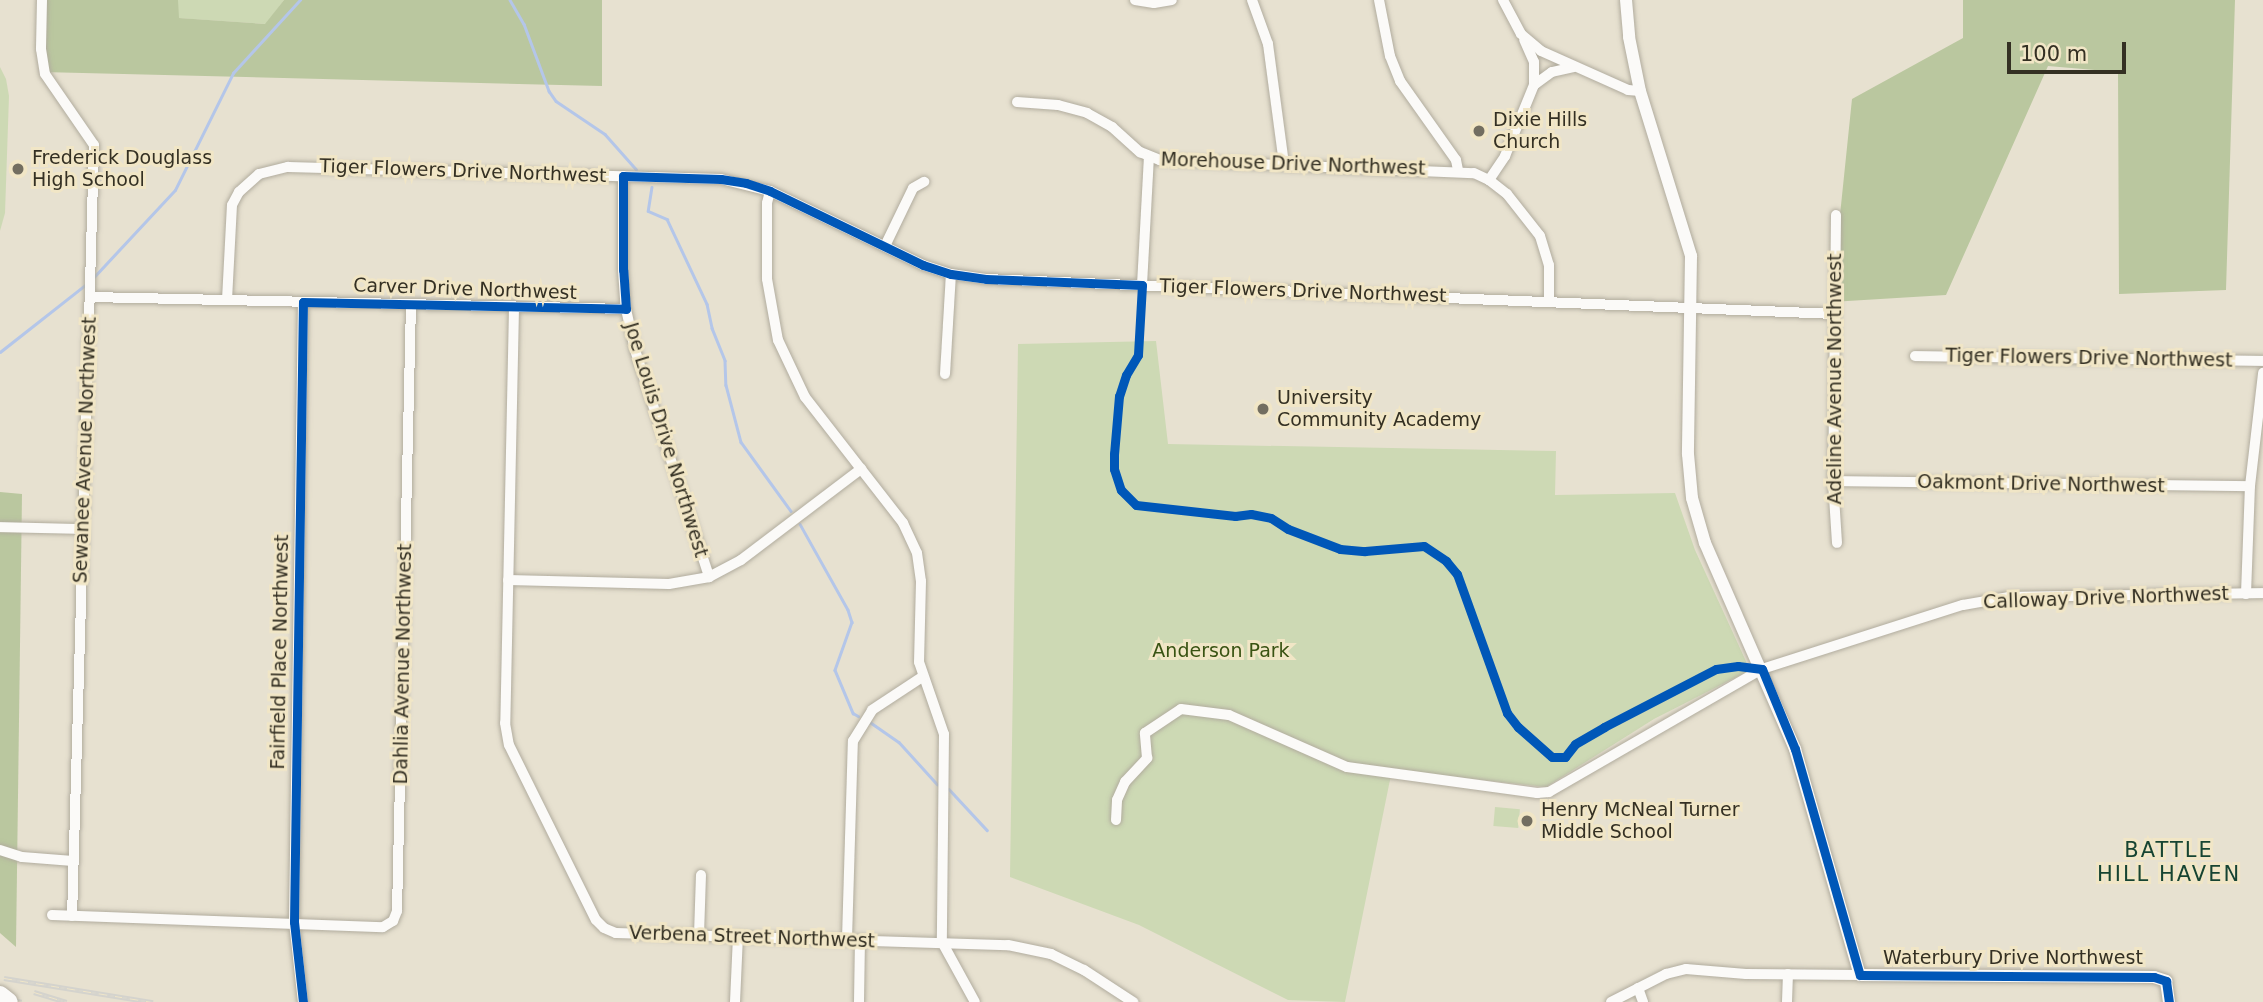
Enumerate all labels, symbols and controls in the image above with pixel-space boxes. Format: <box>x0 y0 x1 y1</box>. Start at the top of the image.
scale bar <box>2011 28 2130 72</box>
text: 100 m <box>2020 42 2087 66</box>
place label: Dixie Hills Church <box>1493 109 1587 153</box>
marker: Dixie Hills Church <box>1471 123 1487 139</box>
place label: Frederick Douglass High School <box>32 147 212 191</box>
street label: Morehouse Drive Northwest <box>1160 148 1426 180</box>
street label: Tiger Flowers Drive Northwest <box>319 155 607 187</box>
marker: Frederick Douglass High School <box>10 161 26 177</box>
street label: Adeline Avenue Northwest <box>1824 253 1846 505</box>
street label: Carver Drive Northwest <box>353 274 577 304</box>
street label: Tiger Flowers Drive Northwest <box>1159 275 1447 307</box>
street label: Sewanee Avenue Northwest <box>69 316 101 584</box>
street label: Joe Louis Drive Northwest <box>619 320 713 560</box>
street label: Tiger Flowers Drive Northwest <box>1945 344 2233 372</box>
place label: University Community Academy <box>1277 387 1481 431</box>
marker: University Community Academy <box>1255 401 1271 417</box>
street label: Oakmont Drive Northwest <box>1917 470 2165 498</box>
street label: Fairfield Place Northwest <box>267 534 293 770</box>
street label: Dahlia Avenue Northwest <box>389 543 417 785</box>
street label: Calloway Drive Northwest <box>1983 582 2229 614</box>
park label: Anderson Park <box>1152 640 1290 662</box>
place label: Henry McNeal Turner Middle School <box>1541 799 1740 843</box>
marker: Henry McNeal Turner Middle School <box>1519 813 1535 829</box>
district label: BATTLE HILL HAVEN <box>2098 837 2240 887</box>
street label: Verbena Street Northwest <box>629 921 875 953</box>
street label: Waterbury Drive Northwest <box>1883 947 2143 969</box>

